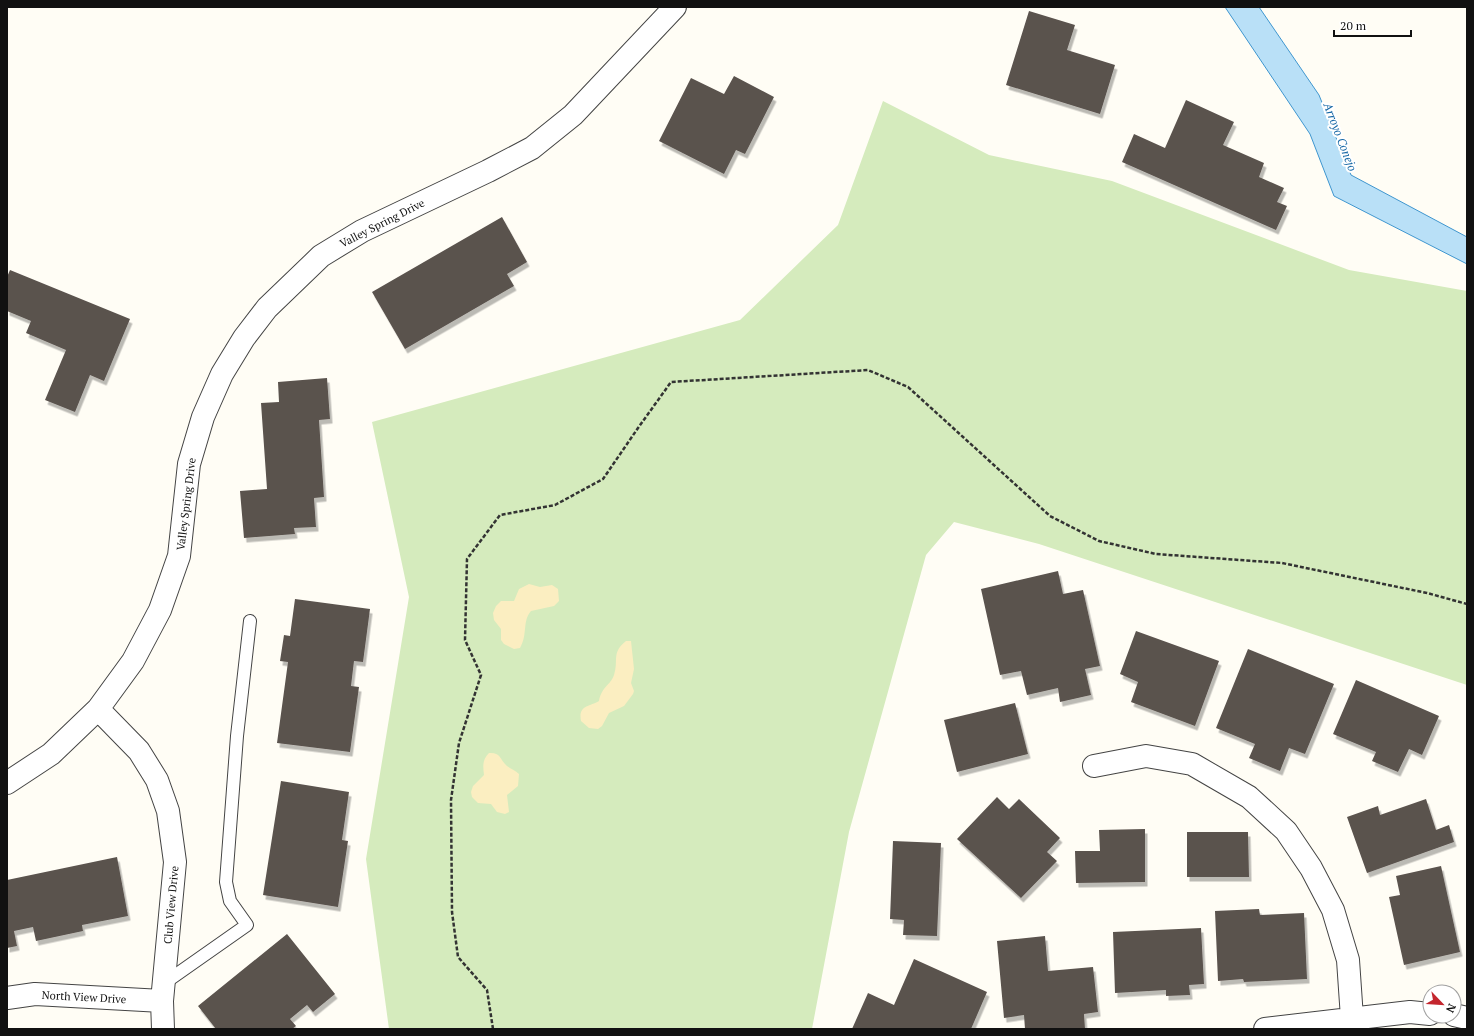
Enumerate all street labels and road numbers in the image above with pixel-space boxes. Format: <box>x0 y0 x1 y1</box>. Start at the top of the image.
street label: Valley Spring Drive <box>337 195 427 250</box>
street label: Valley Spring Drive <box>173 456 199 551</box>
street label: Club View Drive <box>161 865 181 945</box>
street label: North View Drive <box>41 988 127 1006</box>

